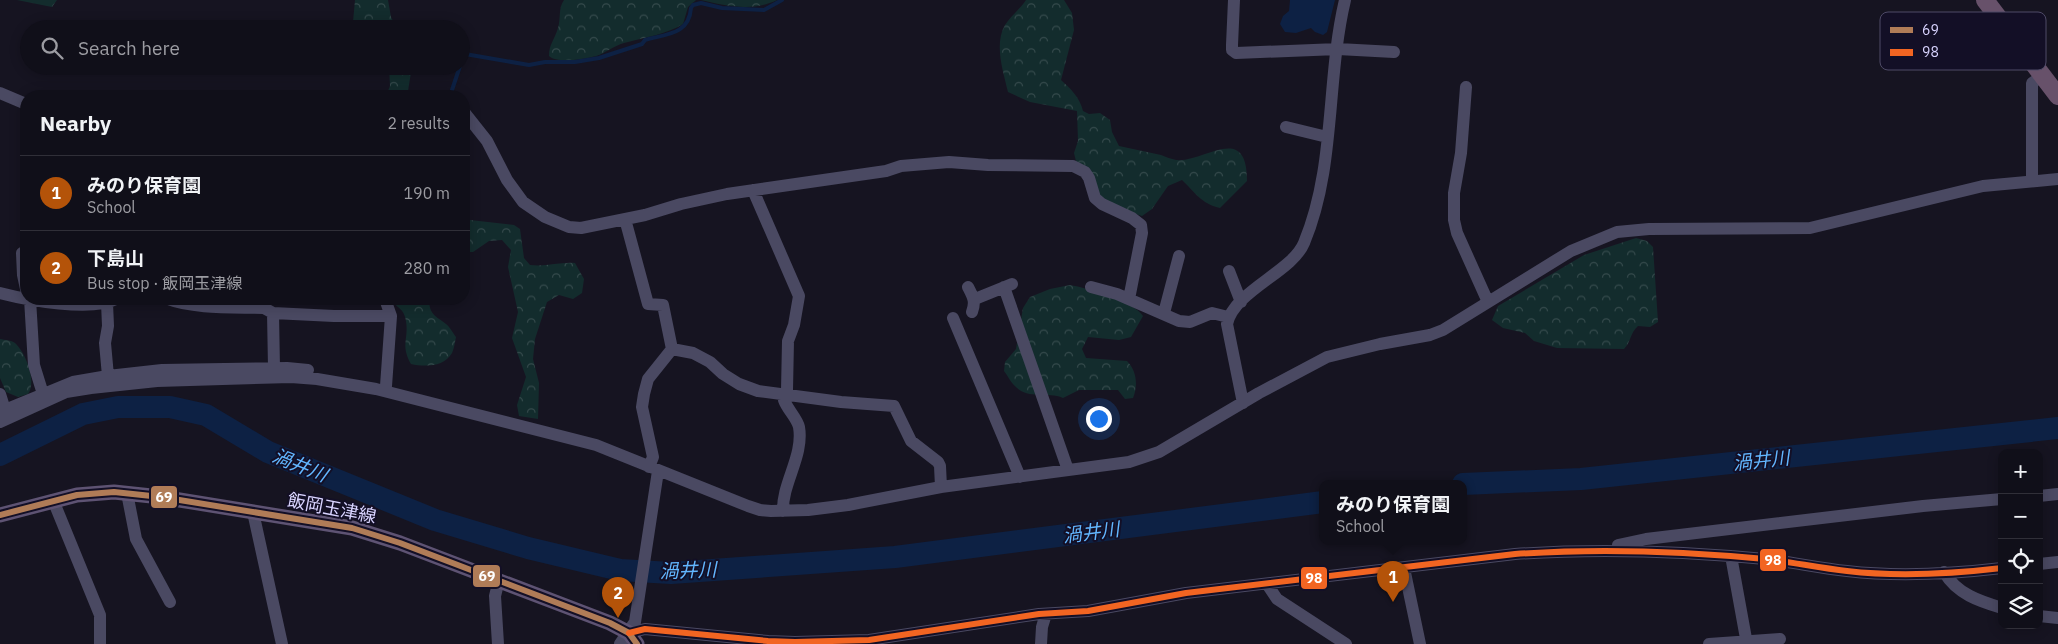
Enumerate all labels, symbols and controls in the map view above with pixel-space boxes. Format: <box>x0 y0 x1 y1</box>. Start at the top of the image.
legend <box>1880 12 2046 70</box>
search box <box>20 20 470 75</box>
text: 69 <box>1922 21 1939 39</box>
icon: search <box>38 34 66 62</box>
text: Search here <box>78 36 180 60</box>
text: 98 <box>1922 43 1939 61</box>
text: Nearby <box>40 109 111 137</box>
text: 2 results <box>387 113 450 133</box>
text: みのり保育園 <box>87 173 201 197</box>
text: 1 <box>51 183 61 203</box>
text: 190 m <box>403 183 450 203</box>
text: School <box>87 197 136 217</box>
text: 下島山 <box>87 246 144 270</box>
text: 2 <box>51 258 61 278</box>
text: 280 m <box>403 258 450 278</box>
text: Bus stop · 飯岡玉津線 <box>87 273 242 293</box>
your location <box>1086 406 1112 432</box>
water label: 渦井川 <box>269 443 333 488</box>
water label: 渦井川 <box>1731 445 1793 475</box>
map controls <box>1998 449 2043 629</box>
button: + <box>1998 449 2043 494</box>
popup <box>1319 480 1467 545</box>
line badge: 69 <box>150 485 178 509</box>
text: 69 <box>156 488 172 506</box>
street label: 飯岡玉津線 <box>286 488 378 528</box>
text: みのり保育園 <box>1336 492 1450 516</box>
button: − <box>1998 494 2043 539</box>
water label: 渦井川 <box>1061 516 1123 547</box>
text: School <box>1336 516 1385 536</box>
button: locate <box>1998 539 2043 584</box>
line badge: 98 <box>1759 548 1787 572</box>
text: 98 <box>1765 551 1781 569</box>
water label: 渦井川 <box>659 557 719 583</box>
pin: 1 <box>1377 561 1409 602</box>
line badge: 69 <box>472 564 501 588</box>
line badge: 98 <box>1300 566 1328 590</box>
text: 69 <box>479 567 495 585</box>
text: 98 <box>1306 569 1322 587</box>
pin: 2 <box>602 577 634 618</box>
button: layers <box>1998 584 2043 629</box>

